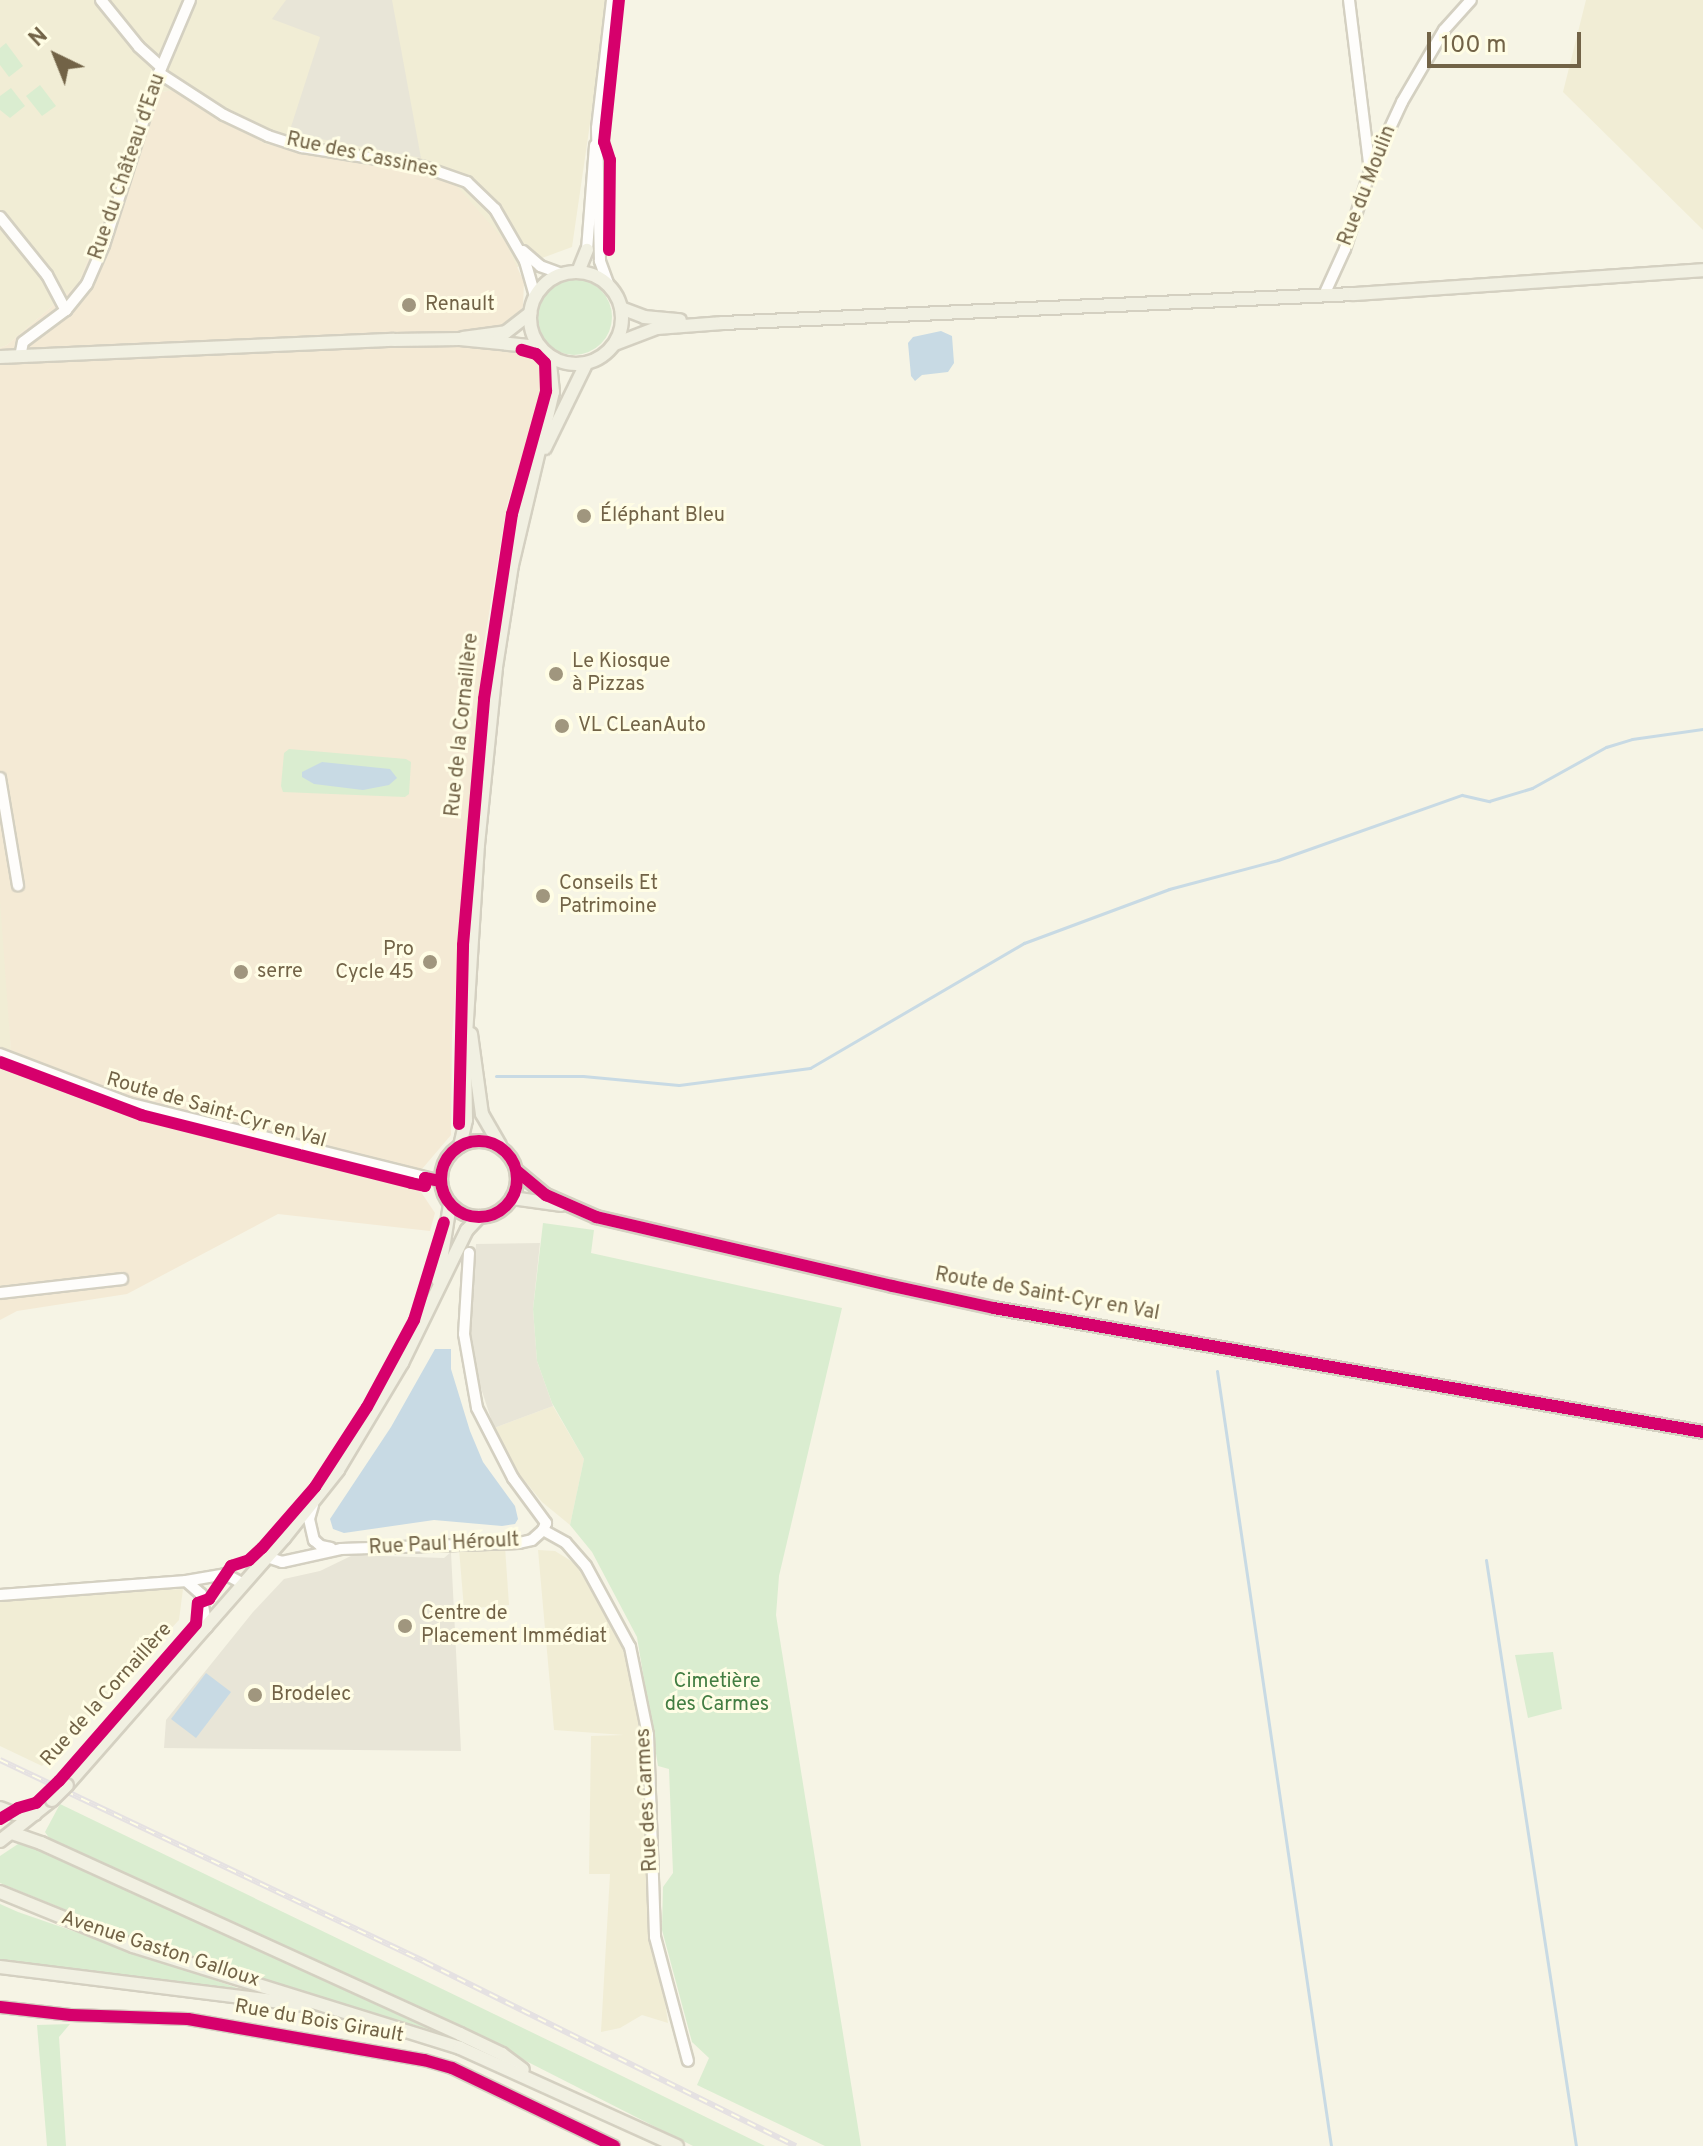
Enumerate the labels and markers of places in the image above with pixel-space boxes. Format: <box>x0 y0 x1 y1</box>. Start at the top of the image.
place label: Renault <box>425 293 495 317</box>
marker: Renault <box>400 296 418 314</box>
place label: Éléphant Bleu <box>600 504 725 528</box>
marker: Éléphant Bleu <box>575 507 593 525</box>
place label: Le Kiosque à Pizzas <box>572 650 670 697</box>
marker: Le Kiosque à Pizzas <box>547 665 565 683</box>
place label: VL CLeanAuto <box>578 714 706 738</box>
marker: VL CLeanAuto <box>553 717 571 735</box>
place label: Conseils Et Patrimoine <box>559 872 658 919</box>
marker: Conseils Et Patrimoine <box>534 887 552 905</box>
place label: Pro Cycle 45 <box>335 938 414 985</box>
marker: Pro Cycle 45 <box>421 953 439 971</box>
place label: serre <box>257 960 303 984</box>
marker: serre <box>232 963 250 981</box>
place label: Centre de Placement Immédiat <box>421 1602 607 1649</box>
marker: Centre de Placement Immédiat <box>396 1617 414 1635</box>
place label: Brodelec <box>271 1683 351 1707</box>
marker: Brodelec <box>246 1686 264 1704</box>

